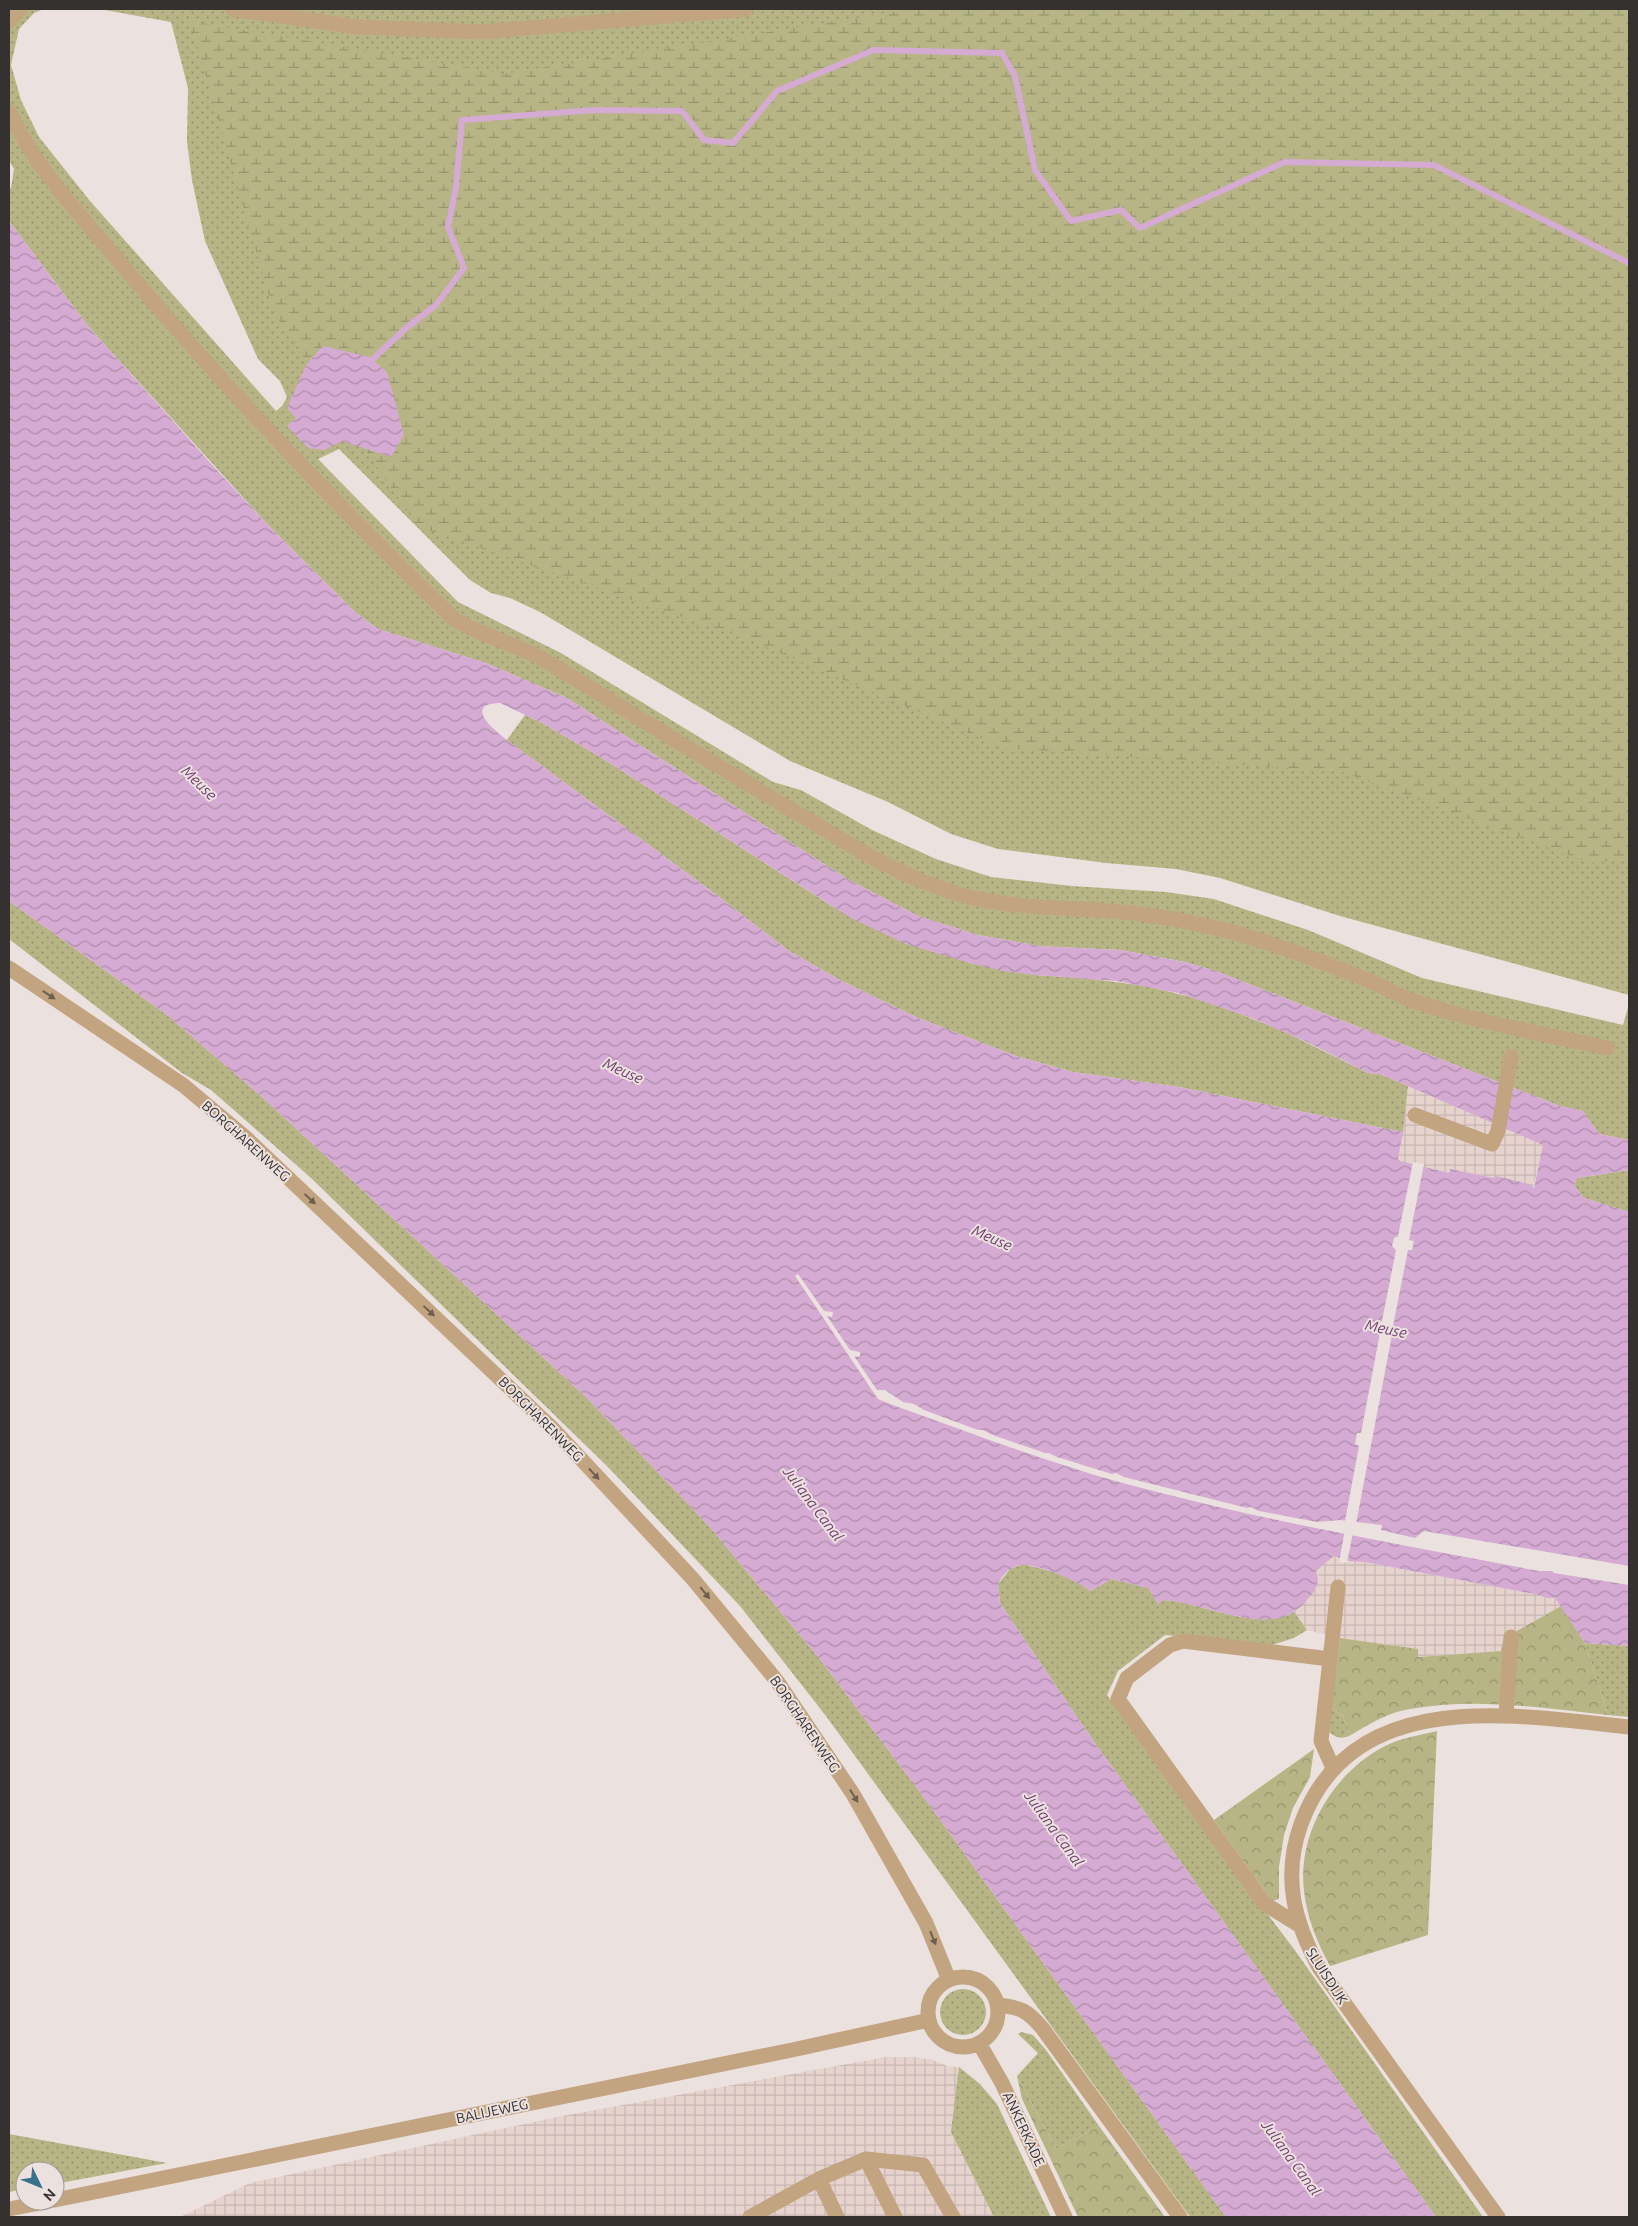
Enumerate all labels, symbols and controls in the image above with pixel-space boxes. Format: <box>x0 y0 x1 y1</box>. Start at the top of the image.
water label: Meuse <box>178 762 221 804</box>
one-way arrow <box>43 990 56 1000</box>
water label: Meuse <box>600 1054 646 1087</box>
street label: BORGHARENWEG <box>199 1097 293 1185</box>
one-way arrow <box>304 1193 316 1205</box>
water label: Meuse <box>969 1221 1015 1254</box>
one-way arrow <box>422 1305 434 1317</box>
water label: Meuse <box>1364 1316 1409 1341</box>
street label: BORGHARENWEG <box>495 1373 587 1465</box>
water label: Juliana Canal <box>779 1462 847 1545</box>
one-way arrow <box>588 1467 600 1479</box>
one-way arrow <box>699 1586 710 1599</box>
street label: BORGHARENWEG <box>767 1673 843 1775</box>
water label: Juliana Canal <box>1021 1787 1088 1870</box>
one-way arrow <box>849 1790 859 1803</box>
one-way arrow <box>929 1931 937 1946</box>
street label: SLUISDIJK <box>1303 1945 1351 2007</box>
street label: ANKERKADE <box>1000 2089 1048 2169</box>
street label: BALIJEWEG <box>454 2096 530 2126</box>
water label: Juliana Canal <box>1258 2116 1325 2199</box>
north arrow <box>15 2161 65 2211</box>
text: N <box>40 2186 59 2204</box>

